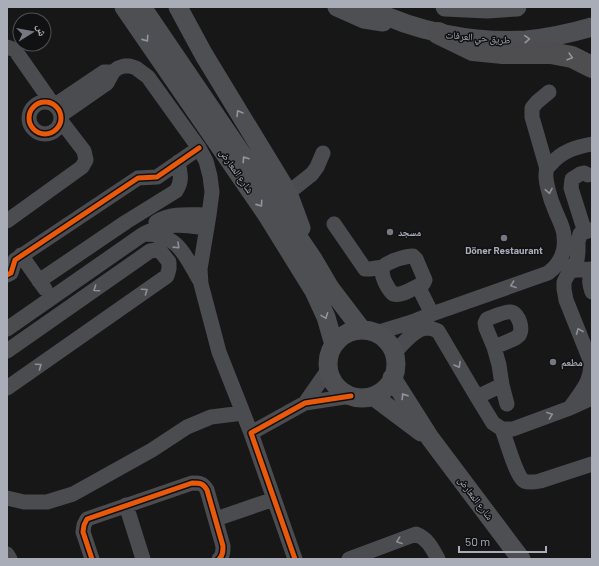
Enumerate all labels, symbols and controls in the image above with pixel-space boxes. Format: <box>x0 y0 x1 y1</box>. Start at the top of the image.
north arrow <box>12 12 52 52</box>
text: ش <box>33 23 50 38</box>
street label: طريق حي العرفات <box>445 28 511 48</box>
one-way arrow <box>141 35 149 42</box>
one-way arrow <box>524 35 530 44</box>
one-way arrow <box>567 52 574 61</box>
one-way arrow <box>236 110 243 117</box>
street label: شارع المعارض <box>217 147 257 196</box>
one-way arrow <box>242 156 250 163</box>
one-way arrow <box>544 188 552 194</box>
one-way arrow <box>255 200 263 207</box>
place label: مسجد <box>398 226 421 238</box>
marker: مسجد <box>385 227 395 237</box>
marker: Döner Restaurant <box>499 233 509 243</box>
one-way arrow <box>172 242 180 249</box>
place label: Döner Restaurant <box>465 244 543 256</box>
one-way arrow <box>510 280 517 289</box>
one-way arrow <box>93 284 100 292</box>
one-way arrow <box>141 289 148 296</box>
one-way arrow <box>320 312 328 319</box>
one-way arrow <box>575 328 583 335</box>
place label: مطعم <box>561 356 583 370</box>
marker: مطعم <box>548 357 558 367</box>
one-way arrow <box>453 361 460 368</box>
one-way arrow <box>35 363 42 371</box>
one-way arrow <box>401 393 408 400</box>
one-way arrow <box>547 412 554 420</box>
street label: شارع المعارض <box>455 474 496 523</box>
scale bar <box>459 528 546 554</box>
text: 50 m <box>465 534 490 548</box>
one-way arrow <box>395 536 402 544</box>

